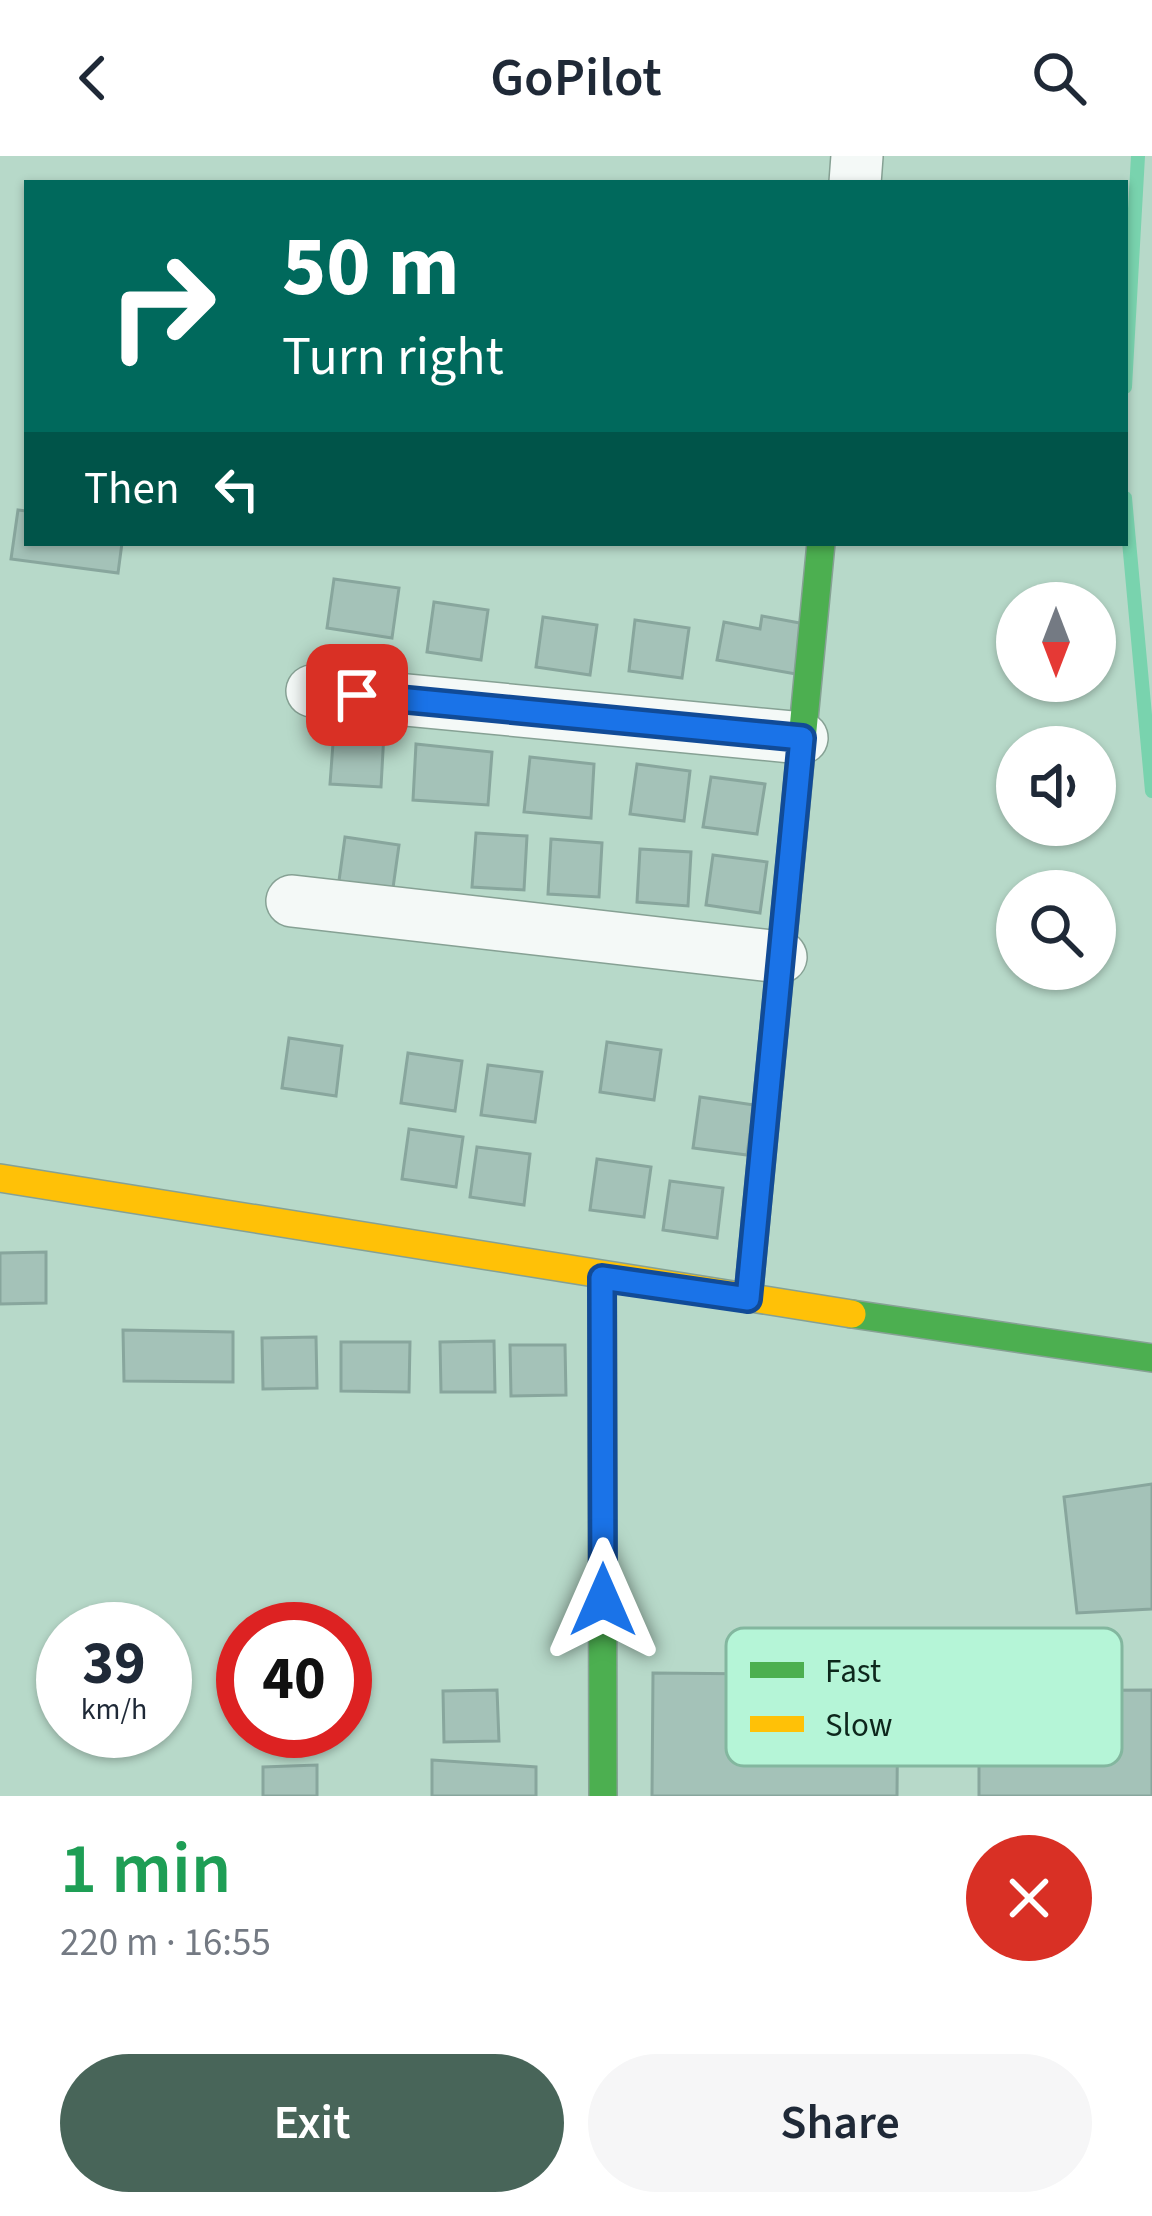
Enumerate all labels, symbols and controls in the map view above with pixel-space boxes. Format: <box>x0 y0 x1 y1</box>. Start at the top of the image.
text: GoPilot <box>490 40 662 117</box>
icon: back <box>60 45 126 111</box>
icon: search <box>1026 45 1092 111</box>
text: 50 m <box>282 208 460 328</box>
icon: right <box>84 228 240 384</box>
text: Turn right <box>282 319 504 396</box>
icon: left <box>204 456 270 522</box>
text: Then <box>84 457 180 521</box>
north arrow <box>996 582 1116 702</box>
map controls <box>996 582 1116 990</box>
pin <box>306 644 408 746</box>
icon: arrive <box>324 662 390 728</box>
button: sound <box>996 726 1116 846</box>
button: search <box>996 870 1116 990</box>
position arrow <box>540 1537 666 1663</box>
speed limit sign: 40 <box>216 1602 372 1758</box>
text: 39 <box>82 1622 146 1707</box>
legend <box>726 1628 1122 1766</box>
text: Fast <box>825 1648 881 1695</box>
text: km/h <box>81 1688 147 1731</box>
text: Slow <box>825 1702 893 1749</box>
text: 1 min <box>60 1818 231 1921</box>
button: close <box>966 1835 1092 1961</box>
text: 220 m · 16:55 <box>60 1915 271 1971</box>
button: Exit <box>60 2054 564 2192</box>
button: Share <box>588 2054 1092 2192</box>

